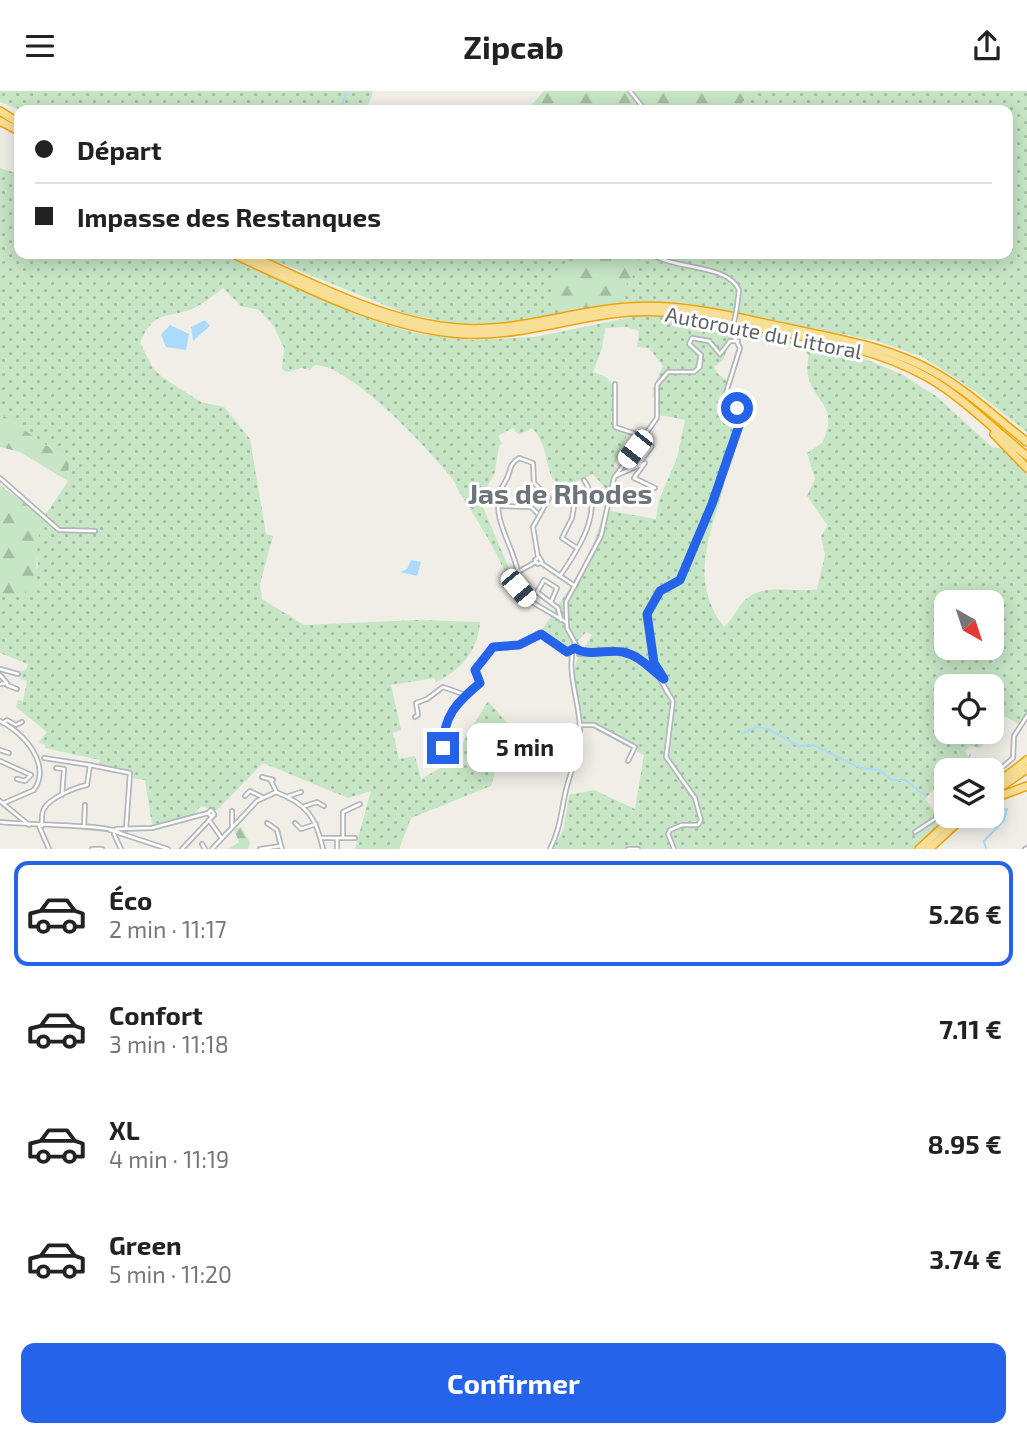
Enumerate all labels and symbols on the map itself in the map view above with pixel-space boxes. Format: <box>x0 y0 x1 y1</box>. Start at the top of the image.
street label: Autoroute du Littoral <box>664 301 865 363</box>
route start <box>721 392 753 424</box>
car <box>614 426 657 472</box>
district label: Jas de Rhodes <box>468 476 652 510</box>
car <box>497 565 540 611</box>
north arrow <box>934 590 1004 660</box>
callout: 5 min <box>467 723 583 773</box>
route end <box>427 732 459 764</box>

